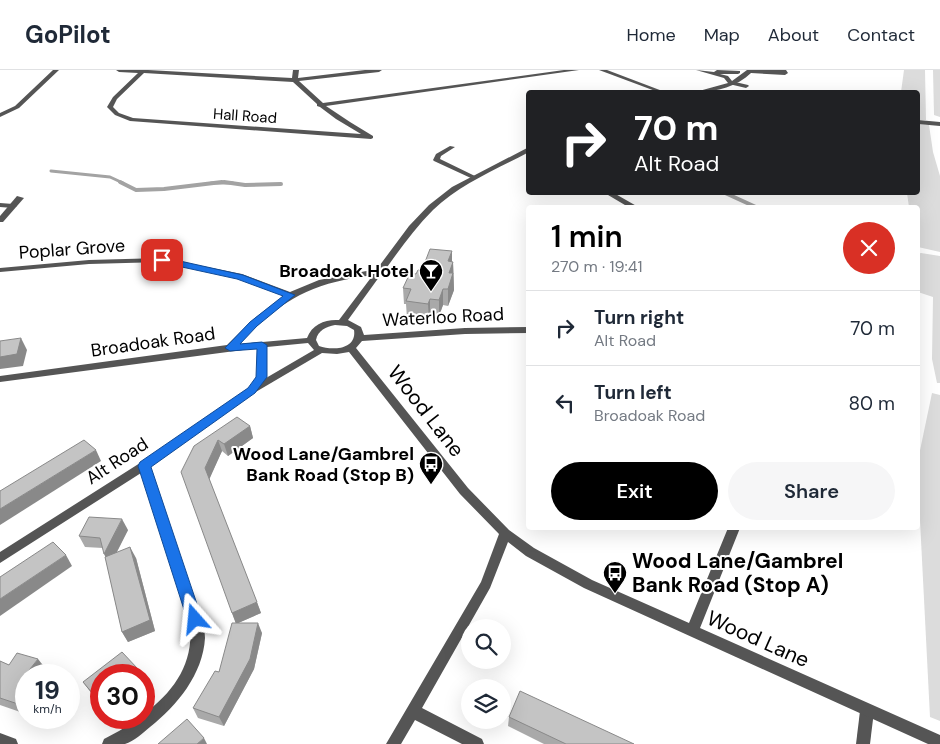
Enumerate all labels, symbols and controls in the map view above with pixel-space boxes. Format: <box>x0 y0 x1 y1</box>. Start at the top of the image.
text: GoPilot <box>25 19 111 50</box>
text: Home <box>626 23 676 47</box>
text: Map <box>704 23 740 47</box>
text: About <box>768 23 819 47</box>
text: Contact <box>847 23 915 47</box>
street label: Hall Road <box>212 104 278 128</box>
text: 70 m <box>634 105 718 151</box>
icon: right <box>551 110 616 175</box>
text: Alt Road <box>634 149 719 178</box>
text: 1 min <box>551 217 623 256</box>
button: close <box>843 222 895 274</box>
street label: Poplar Grove <box>18 233 126 265</box>
pin <box>141 239 183 281</box>
icon: arrive <box>148 246 176 274</box>
text: 270 m · 19:41 <box>551 256 642 277</box>
bar icon: Broadoak Hotel <box>418 258 444 292</box>
place label: Broadoak Hotel <box>279 259 414 283</box>
street label: Waterloo Road <box>382 302 504 332</box>
text: Turn right <box>594 305 684 330</box>
icon: right <box>551 314 579 342</box>
text: 70 m <box>850 316 895 341</box>
street label: Broadoak Road <box>89 321 217 363</box>
text: Alt Road <box>594 330 656 351</box>
street label: Wood Lane <box>381 359 471 463</box>
text: Turn left <box>594 380 672 405</box>
icon: left <box>551 389 579 417</box>
text: 80 m <box>848 391 895 416</box>
text: Broadoak Road <box>594 405 705 426</box>
street label: Alt Road <box>81 432 153 490</box>
place label: Wood Lane/Gambrel Bank Road (Stop B) <box>233 442 414 487</box>
bus stop icon: Wood Lane/Gambrel Bank Road (Stop B) <box>418 451 444 485</box>
button: Exit <box>551 462 718 520</box>
button: Share <box>728 462 895 520</box>
place label: Wood Lane/Gambrel Bank Road (Stop A) <box>632 547 843 599</box>
bus stop icon: Wood Lane/Gambrel Bank Road (Stop A) <box>602 560 628 594</box>
position arrow <box>168 592 220 644</box>
street label: Wood Lane <box>702 604 814 674</box>
map controls <box>461 619 511 729</box>
button: search <box>461 619 511 669</box>
speed limit sign: 30 <box>90 664 155 729</box>
text: 19 <box>35 674 60 707</box>
button: layers <box>461 679 511 729</box>
text: km/h <box>33 701 62 717</box>

